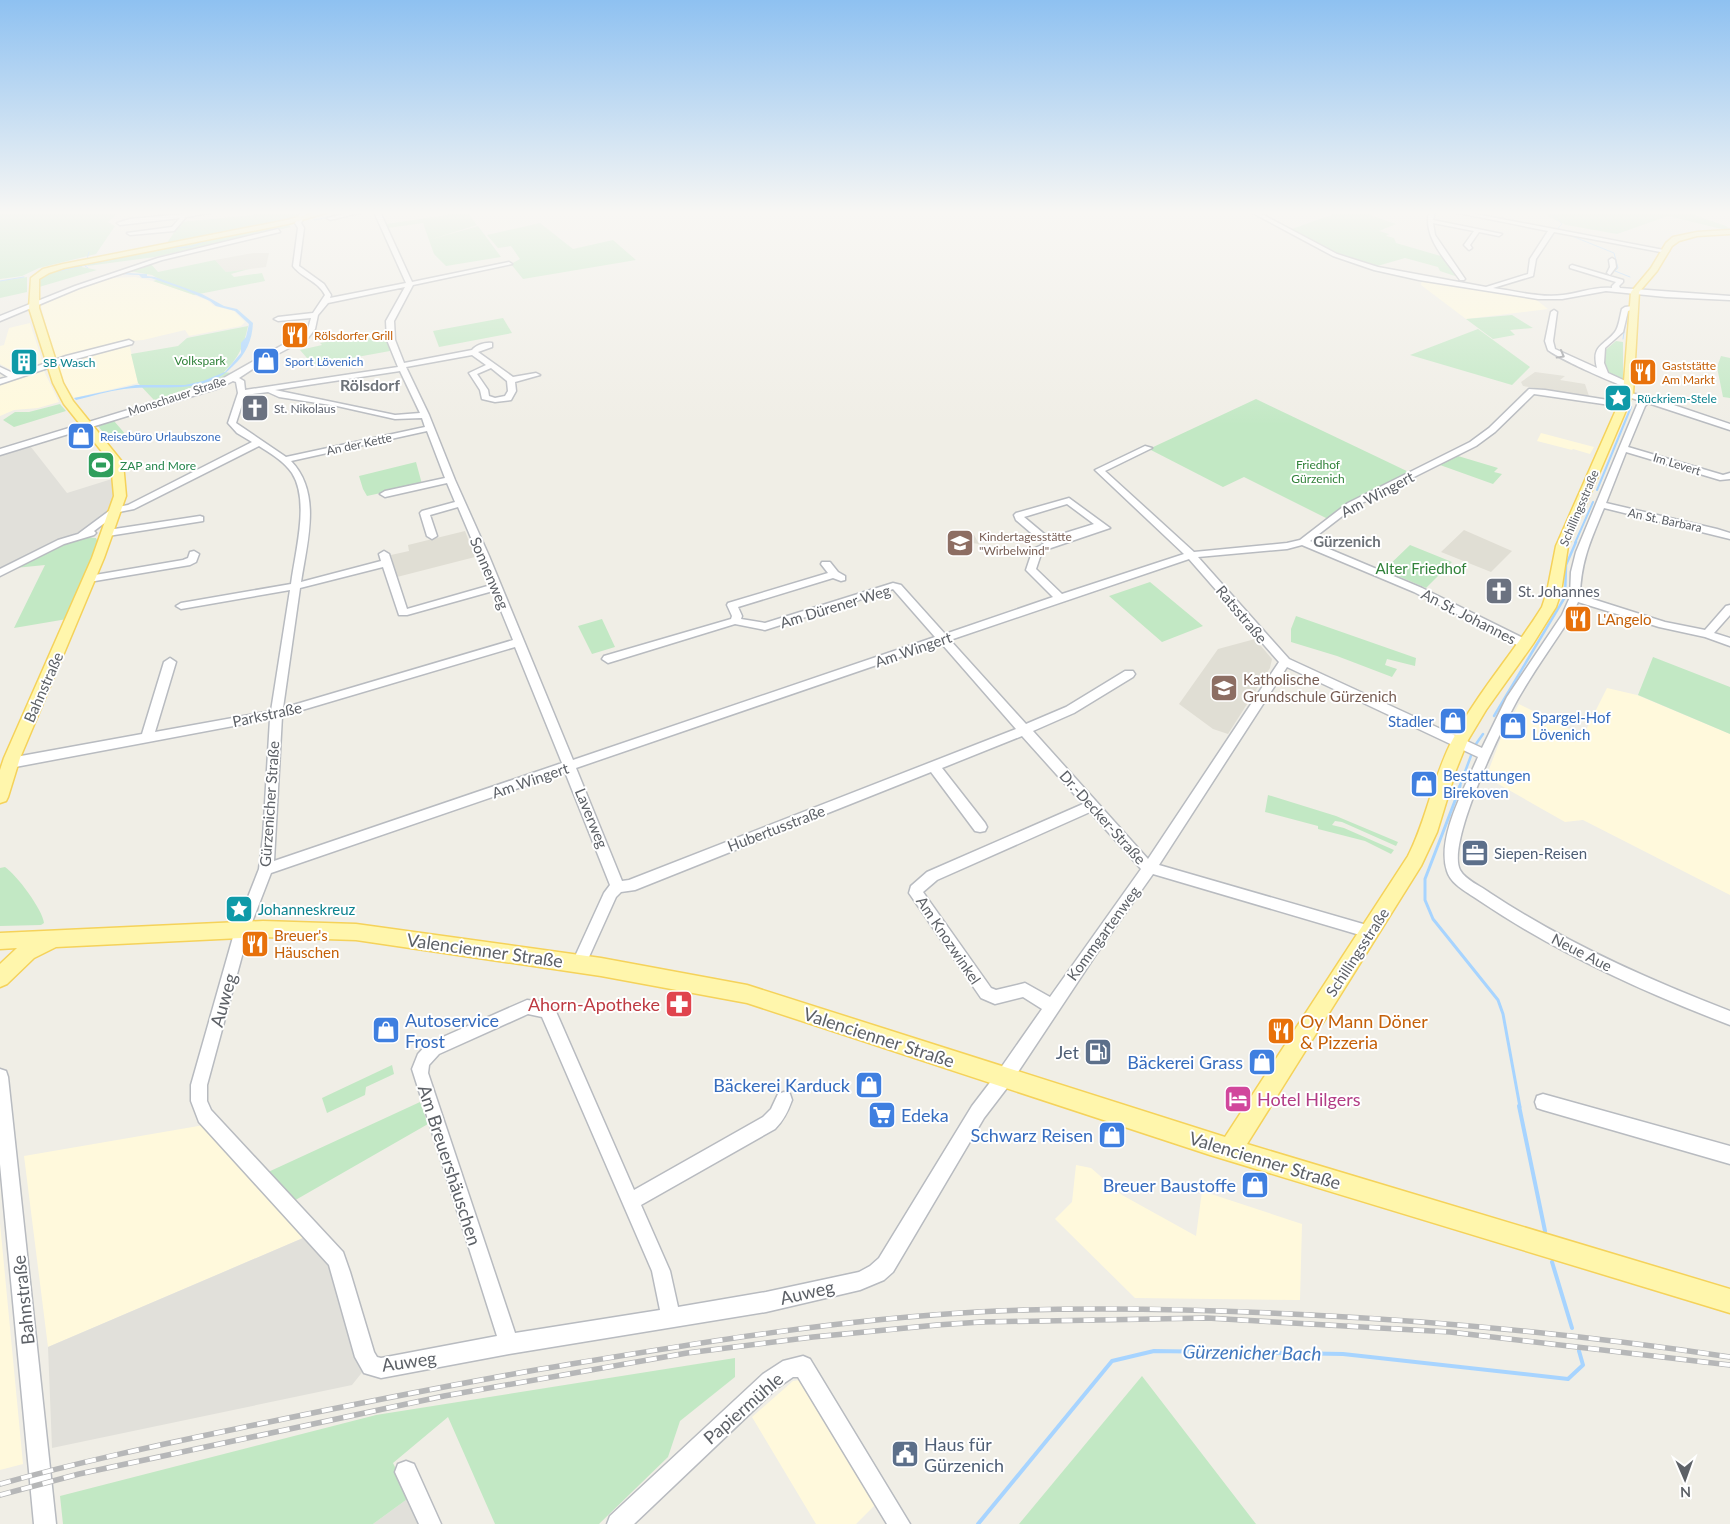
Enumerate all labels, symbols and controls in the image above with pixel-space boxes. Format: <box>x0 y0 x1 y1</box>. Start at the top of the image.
restaurant icon: Rölsdorfer Grill <box>280 320 310 350</box>
place label: Rölsdorfer Grill <box>314 328 393 343</box>
shop icon: Sport Lövenich <box>251 346 281 376</box>
building icon: SB Wasch <box>9 347 39 377</box>
one-way arrow <box>1555 349 1564 359</box>
park label: Volkspark <box>174 353 227 368</box>
place label: Sport Lövenich <box>285 354 363 369</box>
place label: SB Wasch <box>43 355 96 370</box>
restaurant icon: Gaststätte Am Markt <box>1628 357 1658 387</box>
place label: Gaststätte Am Markt <box>1662 358 1716 387</box>
street label: Monschauer Straße <box>126 373 228 419</box>
district label: Rölsdorf <box>340 375 400 394</box>
place icon: Rückriem-Stele <box>1603 383 1633 413</box>
place label: Rückriem-Stele <box>1637 391 1717 406</box>
church icon: St. Nikolaus <box>240 393 270 423</box>
place label: St. Nikolaus <box>274 401 336 416</box>
shop icon: Reisebüro Urlaubszone <box>66 421 96 451</box>
place label: Reisebüro Urlaubszone <box>100 429 221 444</box>
street label: An der Kette <box>325 430 393 458</box>
sports icon: ZAP and More <box>86 450 116 480</box>
street label: Im Levert <box>1651 450 1703 479</box>
park label: Friedhof Gürzenich <box>1291 457 1345 486</box>
place label: ZAP and More <box>120 458 196 473</box>
street label: Am Wingert <box>1337 467 1417 521</box>
street label: Schillingsstraße <box>1556 468 1602 548</box>
street label: An St. Barbara <box>1627 505 1703 535</box>
school or university icon: Kindertagesstätte "Wirbelwind" <box>945 528 975 558</box>
place label: Kindertagesstätte "Wirbelwind" <box>979 529 1072 558</box>
district label: Gürzenich <box>1313 532 1381 550</box>
street label: Sonnenweg <box>467 534 513 612</box>
park label: Alter Friedhof <box>1375 559 1467 577</box>
church icon: St. Johannes <box>1484 576 1514 606</box>
street label: Am Dürener Weg <box>778 581 893 631</box>
street label: Ratsstraße <box>1213 581 1271 647</box>
place label: St. Johannes <box>1518 582 1600 600</box>
street label: An St. Johannes <box>1419 584 1519 648</box>
restaurant icon: L'Angelo <box>1563 604 1593 634</box>
place label: L'Angelo <box>1597 610 1652 628</box>
street label: Am Wingert <box>872 627 954 671</box>
street label: Bahnstraße <box>20 649 67 725</box>
place label: Katholische Grundschule Gürzenich <box>1243 670 1397 705</box>
school or university icon: Katholische Grundschule Gürzenich <box>1209 673 1239 703</box>
street label: Parkstraße <box>231 698 303 730</box>
shop icon: Stadler <box>1438 706 1468 736</box>
place label: Spargel-Hof Lövenich <box>1532 708 1611 743</box>
shop icon: Spargel-Hof Lövenich <box>1498 711 1528 741</box>
place label: Stadler <box>1388 712 1435 730</box>
street label: Gürzenicher Straße <box>256 740 282 868</box>
street label: Am Wingert <box>489 758 571 802</box>
street label: Dr.-Decker-Straße <box>1056 766 1150 868</box>
place label: Bestattungen Birekoven <box>1443 766 1531 801</box>
shop icon: Bestattungen Birekoven <box>1409 769 1439 799</box>
street label: Laverweg <box>572 785 612 851</box>
street label: Hubertusstraße <box>725 801 827 855</box>
office icon: Siepen-Reisen <box>1460 838 1490 868</box>
place label: Siepen-Reisen <box>1494 844 1587 862</box>
street label: Kommgartenweg <box>1063 882 1143 984</box>
street label: Am Knozwinkel <box>913 893 985 987</box>
place icon: Johanneskreuz <box>224 894 254 924</box>
place label: Johanneskreuz <box>258 900 356 918</box>
street label: Schillingsstraße <box>1322 904 1392 1000</box>
place label: Breuer's Häuschen <box>274 926 339 961</box>
street label: Valencienner Straße <box>405 928 565 972</box>
restaurant icon: Breuer's Häuschen <box>240 929 270 959</box>
street label: Neue Aue <box>1549 929 1615 975</box>
street label: Auweg <box>205 971 241 1029</box>
pharmacy icon: Ahorn-Apotheke <box>664 989 694 1019</box>
place label: Ahorn-Apotheke <box>528 993 660 1015</box>
street label: Valencienner Straße <box>801 1002 957 1072</box>
place label: Autoservice Frost <box>405 1009 499 1052</box>
place label: Oy Mann Döner & Pizzeria <box>1300 1010 1428 1053</box>
shop icon: Autoservice Frost <box>371 1015 401 1045</box>
restaurant icon: Oy Mann Döner & Pizzeria <box>1266 1016 1296 1046</box>
fuel station icon: Jet <box>1083 1037 1113 1067</box>
place label: Jet <box>1056 1041 1080 1063</box>
shop icon: Bäckerei Grass <box>1247 1047 1277 1077</box>
place label: Bäckerei Grass <box>1127 1051 1243 1073</box>
shop icon: Bäckerei Karduck <box>854 1070 884 1100</box>
place label: Bäckerei Karduck <box>713 1074 851 1096</box>
street label: Am Breuershäuschen <box>414 1082 486 1248</box>
hotel icon: Hotel Hilgers <box>1223 1084 1253 1114</box>
place label: Hotel Hilgers <box>1257 1088 1361 1110</box>
supermarket icon: Edeka <box>867 1100 897 1130</box>
place label: Edeka <box>901 1104 949 1126</box>
shop icon: Schwarz Reisen <box>1097 1120 1127 1150</box>
place label: Schwarz Reisen <box>971 1124 1093 1146</box>
street label: Valencienner Straße <box>1186 1126 1344 1194</box>
shop icon: Breuer Baustoffe <box>1240 1170 1270 1200</box>
place label: Breuer Baustoffe <box>1103 1174 1236 1196</box>
street label: Bahnstraße <box>7 1254 39 1346</box>
street label: Auweg <box>778 1275 836 1309</box>
water label: Gürzenicher Bach <box>1182 1339 1322 1365</box>
street label: Auweg <box>380 1346 438 1376</box>
street label: Papiermühle <box>699 1367 787 1449</box>
place label: Haus für Gürzenich <box>924 1433 1004 1476</box>
public building icon: Haus für Gürzenich <box>890 1439 920 1469</box>
north arrow <box>1660 1454 1710 1504</box>
text: N <box>1680 1484 1691 1501</box>

